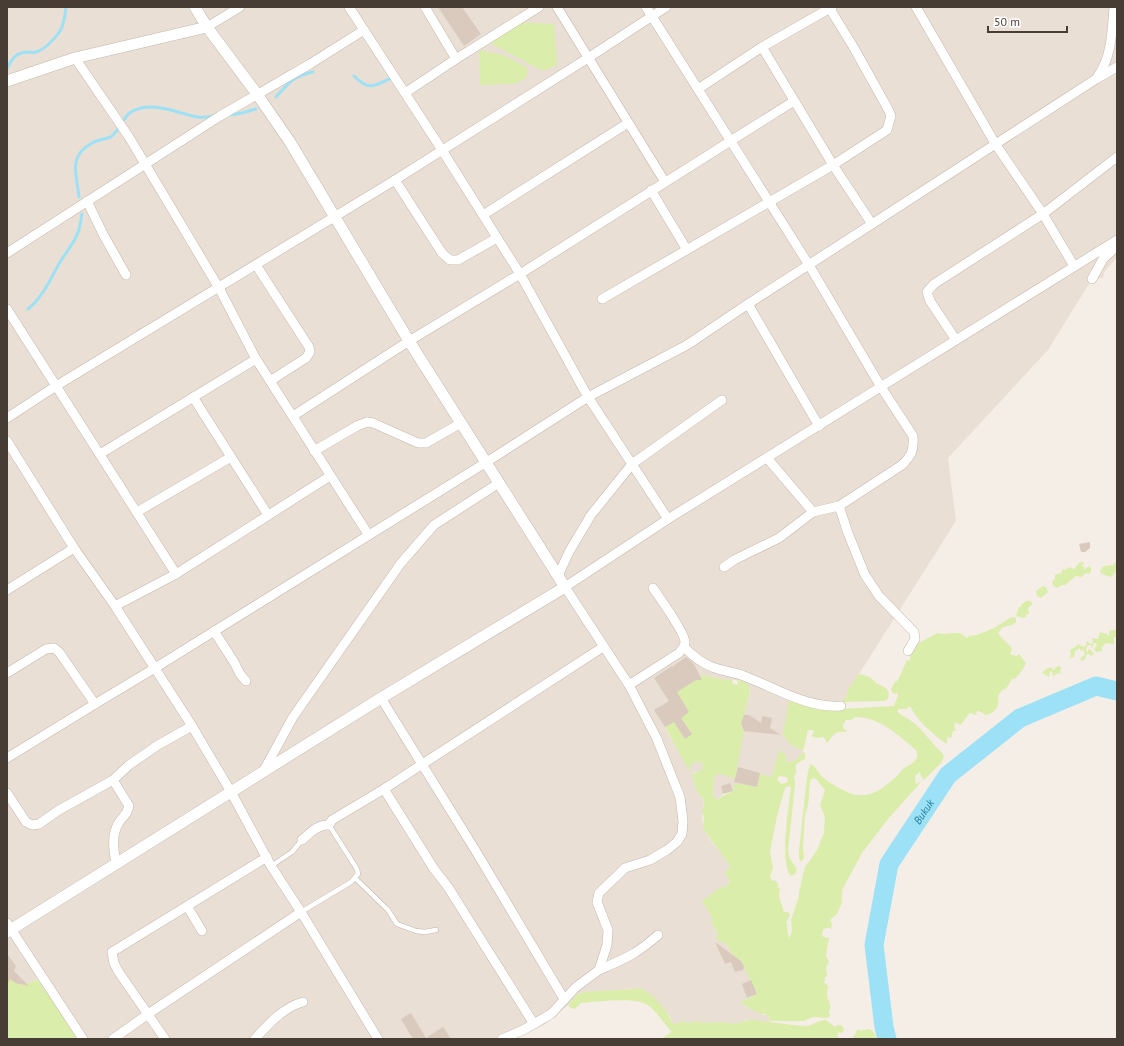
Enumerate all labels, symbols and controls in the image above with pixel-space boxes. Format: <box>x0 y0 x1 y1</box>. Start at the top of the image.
scale bar <box>988 8 1067 34</box>
text: 50 m <box>994 14 1020 29</box>
water label: Bukuk <box>910 796 938 827</box>

